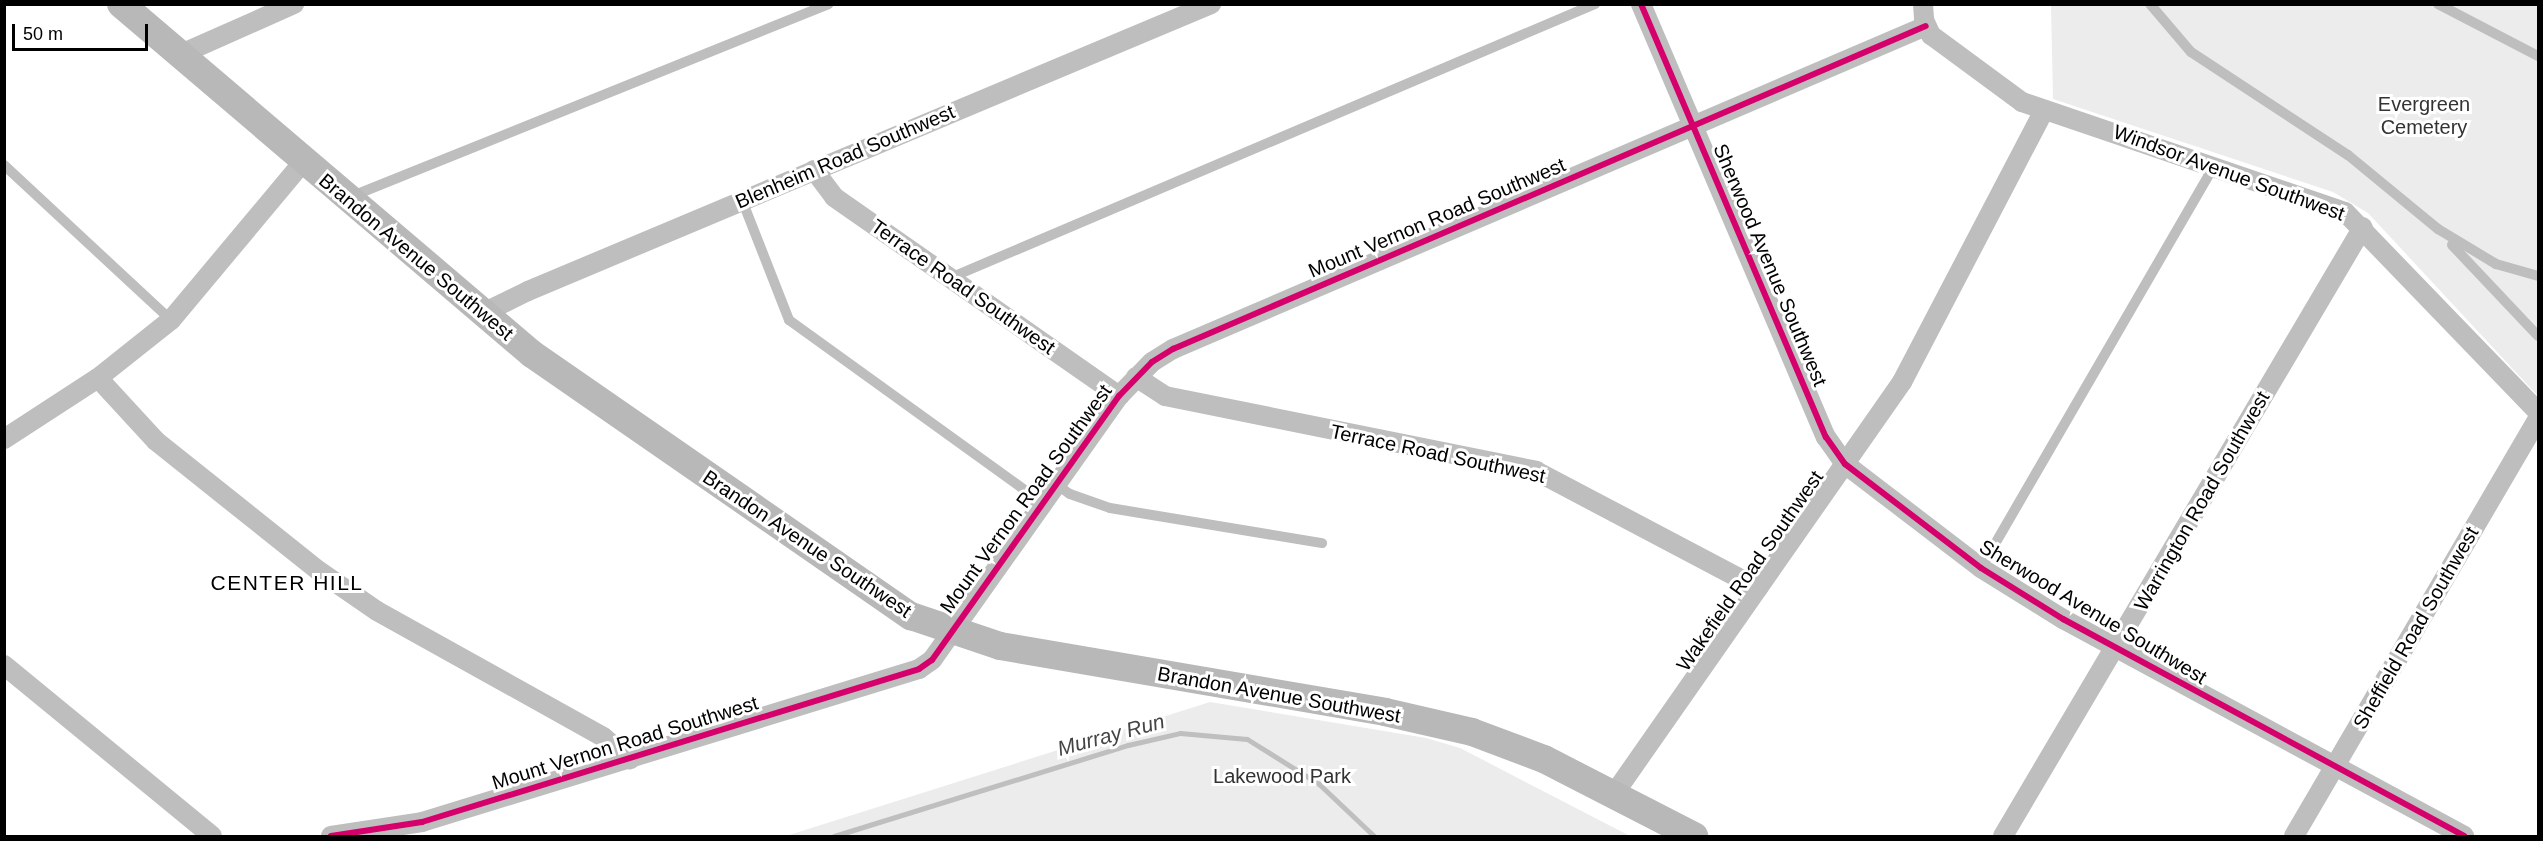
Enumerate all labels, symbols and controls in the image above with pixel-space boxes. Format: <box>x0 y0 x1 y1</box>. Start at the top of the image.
scale bar <box>15 12 152 50</box>
text: 50 m <box>23 24 63 44</box>
park label: Evergreen Cemetery <box>2378 93 2470 140</box>
street label: Blenheim Road Southwest <box>732 100 958 214</box>
street label: Windsor Avenue Southwest <box>2110 120 2348 226</box>
street label: Sherwood Avenue Southwest <box>1708 140 1832 390</box>
street label: Mount Vernon Road Southwest <box>1305 153 1569 283</box>
street label: Brandon Avenue Southwest <box>313 168 519 346</box>
street label: Terrace Road Southwest <box>866 214 1060 360</box>
street label: Mount Vernon Road Southwest <box>935 380 1117 618</box>
street label: Warrington Road Southwest <box>2129 387 2275 615</box>
street label: Terrace Road Southwest <box>1328 419 1548 489</box>
street label: Brandon Avenue Southwest <box>698 465 916 623</box>
street label: Wakefield Road Southwest <box>1672 466 1828 676</box>
street label: Sheffield Road Southwest <box>2348 523 2484 733</box>
street label: Sherwood Avenue Southwest <box>1975 534 2211 690</box>
district label: CENTER HILL <box>210 570 364 596</box>
street label: Brandon Avenue Southwest <box>1155 662 1403 728</box>
street label: Mount Vernon Road Southwest <box>489 691 761 795</box>
water label: Murray Run <box>1055 709 1167 761</box>
park label: Lakewood Park <box>1213 764 1351 788</box>

